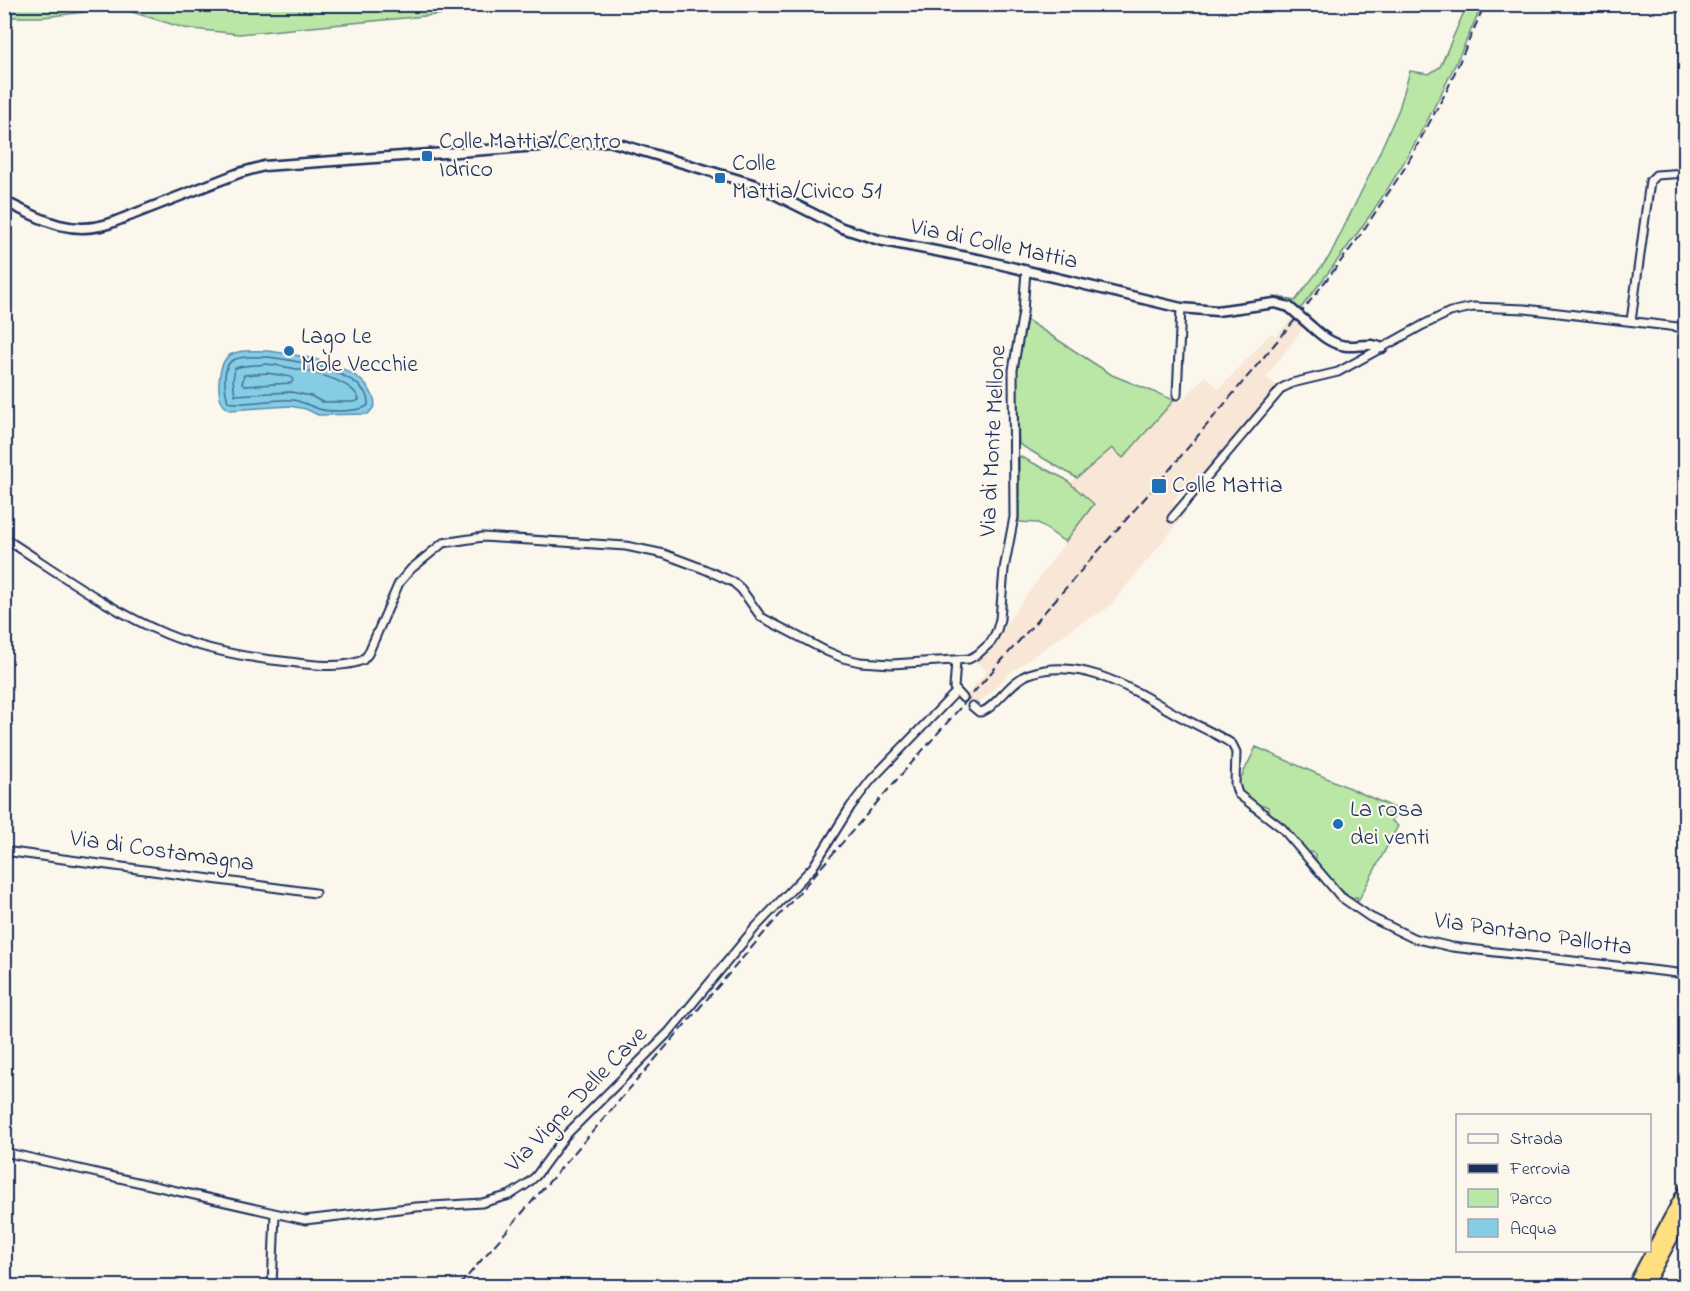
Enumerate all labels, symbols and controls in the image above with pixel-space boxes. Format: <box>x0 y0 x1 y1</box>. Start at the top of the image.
place label: Colle Mattia/Centro Idrico <box>439 125 621 188</box>
place label: Colle Mattia/Civico 51 <box>732 147 882 210</box>
marker: Colle Mattia/Centro Idrico <box>420 149 434 163</box>
marker: Colle Mattia/Civico 51 <box>713 171 727 185</box>
street label: Via di Colle Mattia <box>906 210 1081 280</box>
place label: Lago Le Mole Vecchie <box>301 320 418 383</box>
marker: Lago Le Mole Vecchie <box>282 344 296 358</box>
street label: Via di Monte Mellone <box>971 344 1017 539</box>
place label: Colle Mattia <box>1172 469 1283 504</box>
marker: Colle Mattia <box>1150 477 1168 495</box>
place label: La rosa dei venti <box>1350 793 1430 856</box>
marker: La rosa dei venti <box>1331 817 1345 831</box>
street label: Via di Costamagna <box>67 822 256 882</box>
street label: Via Pantano Pallotta <box>1431 904 1634 966</box>
street label: Via Vigne Delle Cave <box>497 1019 656 1182</box>
legend <box>1456 1114 1651 1252</box>
text: Strada <box>1510 1127 1563 1153</box>
text: Ferrovia <box>1509 1157 1570 1183</box>
text: Parco <box>1510 1187 1552 1213</box>
text: Acqua <box>1510 1217 1557 1243</box>

